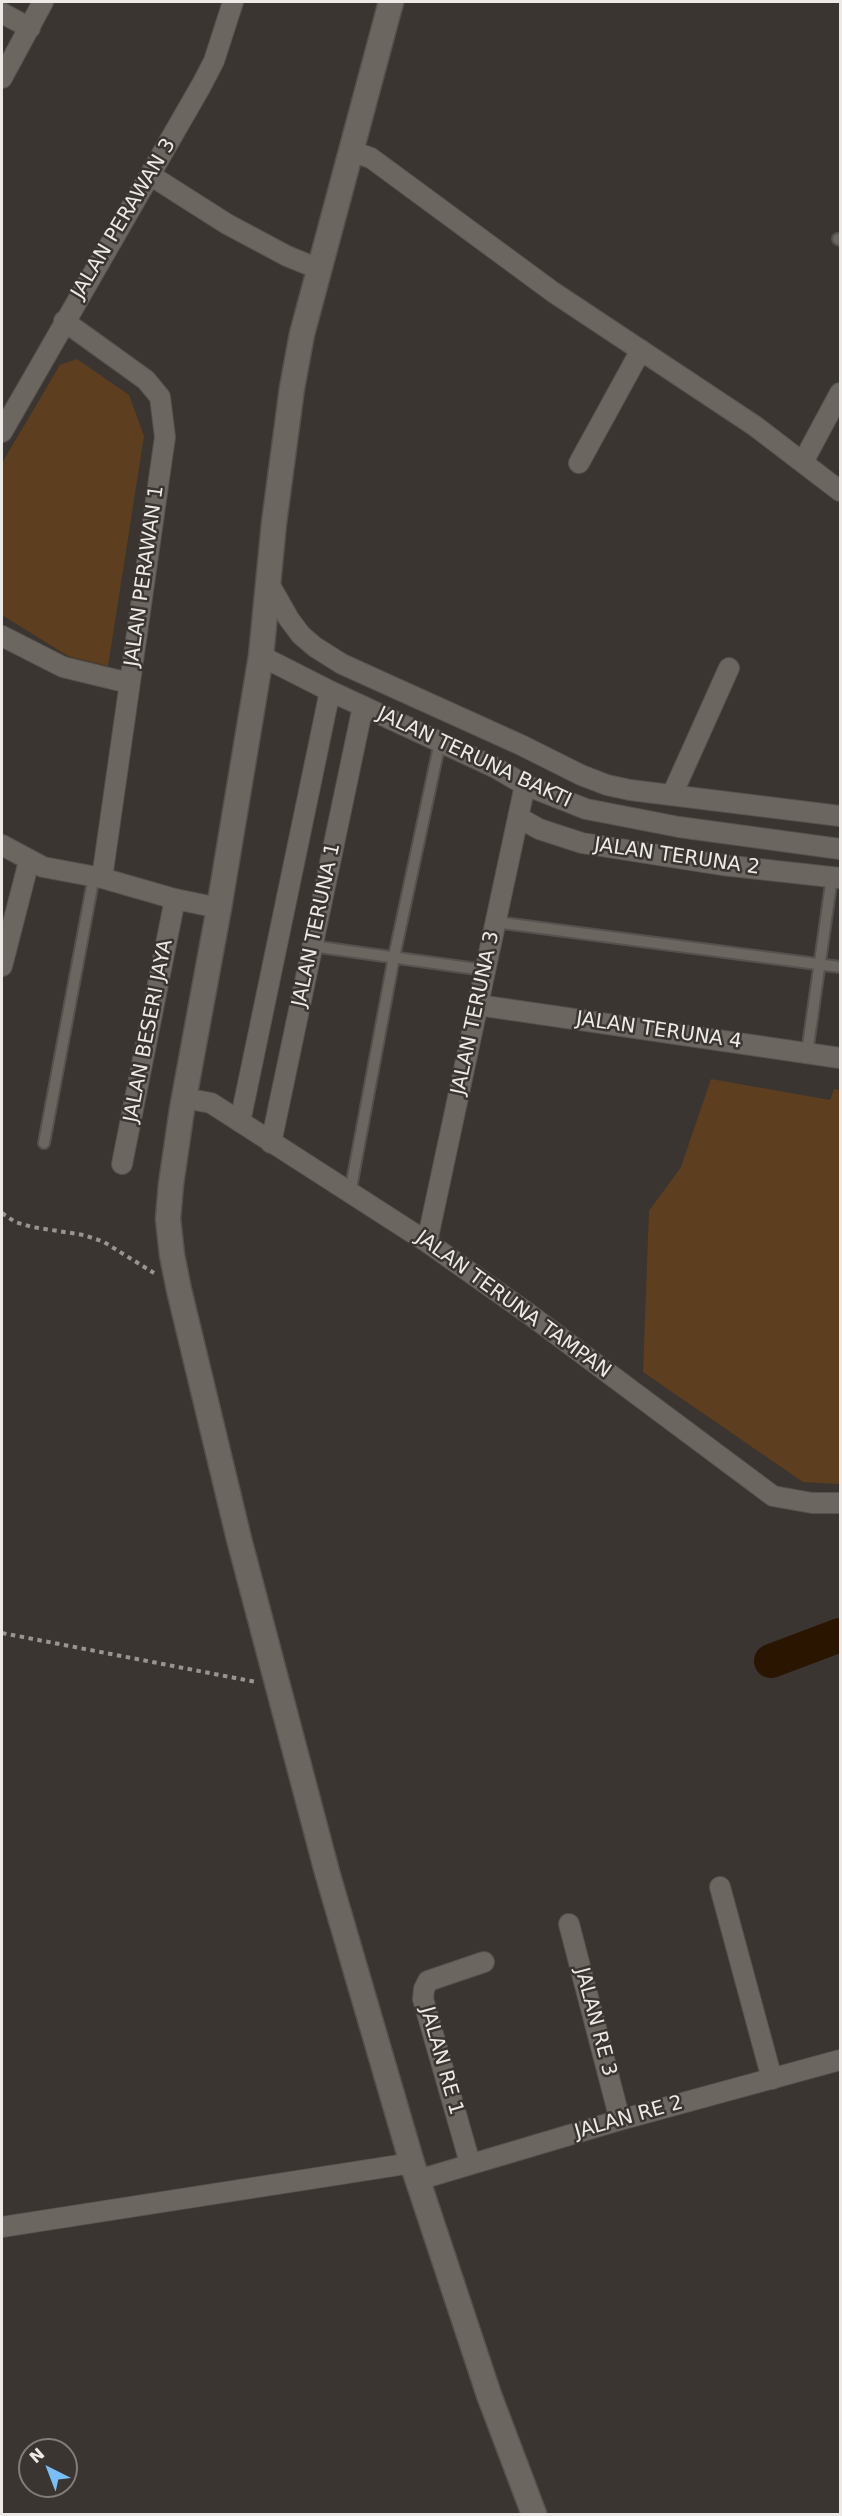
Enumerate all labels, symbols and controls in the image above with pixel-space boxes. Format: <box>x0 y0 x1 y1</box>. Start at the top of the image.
street label: JALAN PERAWAN 3 <box>67 135 181 303</box>
street label: JALAN PERAWAN 1 <box>120 484 170 668</box>
street label: JALAN TERUNA BAKTI <box>373 702 575 814</box>
street label: JALAN TERUNA 2 <box>593 833 761 881</box>
street label: JALAN TERUNA 1 <box>288 841 346 1009</box>
street label: JALAN TERUNA 3 <box>447 929 505 1097</box>
street label: JALAN BESERI JAYA <box>120 938 178 1124</box>
street label: JALAN TERUNA 4 <box>575 1007 743 1055</box>
street label: JALAN TERUNA TAMPAN <box>411 1226 615 1384</box>
street label: JALAN RE 3 <box>569 1965 621 2079</box>
street label: JALAN RE 1 <box>414 2004 468 2118</box>
street label: JALAN RE 2 <box>572 2091 686 2145</box>
north arrow <box>18 2438 78 2498</box>
text: N <box>26 2444 48 2467</box>

